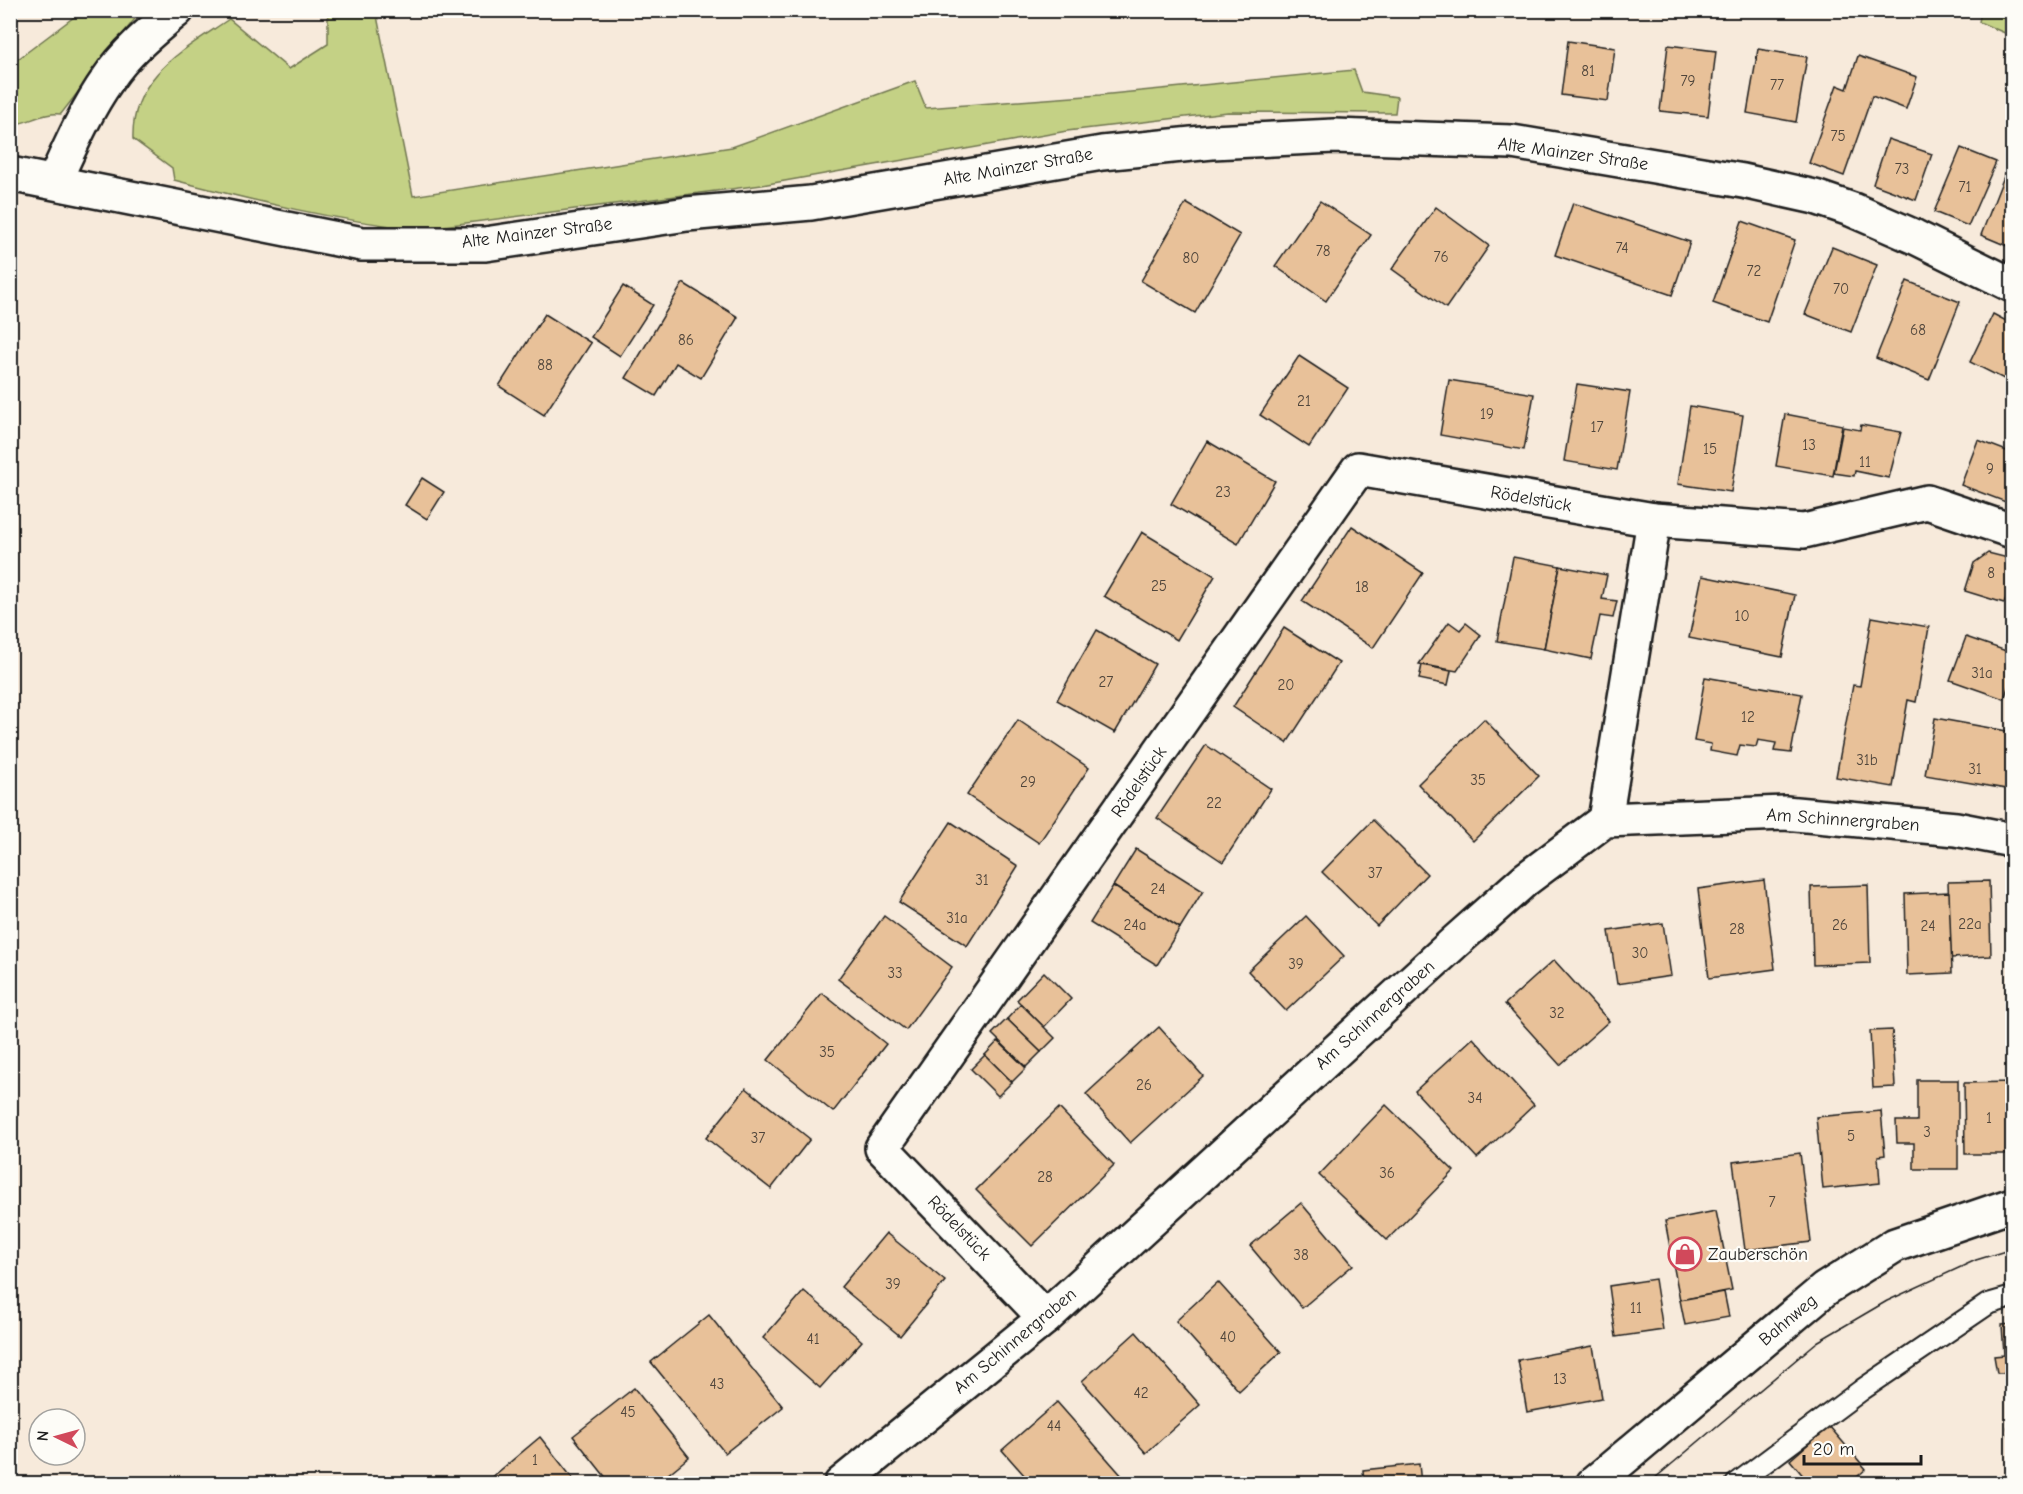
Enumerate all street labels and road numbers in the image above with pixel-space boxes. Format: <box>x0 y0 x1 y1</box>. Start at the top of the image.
street label: Alte Mainzer Straße <box>1496 133 1650 175</box>
street label: Alte Mainzer Straße <box>941 143 1095 191</box>
street label: Alte Mainzer Straße <box>460 213 614 253</box>
street label: Rödelstück <box>1489 482 1573 516</box>
street label: Rödelstück <box>1107 742 1171 822</box>
street label: Am Schinnergraben <box>1766 804 1920 836</box>
street label: Am Schinnergraben <box>1311 956 1439 1074</box>
street label: Rödelstück <box>923 1191 995 1265</box>
street label: Am Schinnergraben <box>949 1284 1081 1398</box>
street label: Bahnweg <box>1755 1290 1821 1350</box>

